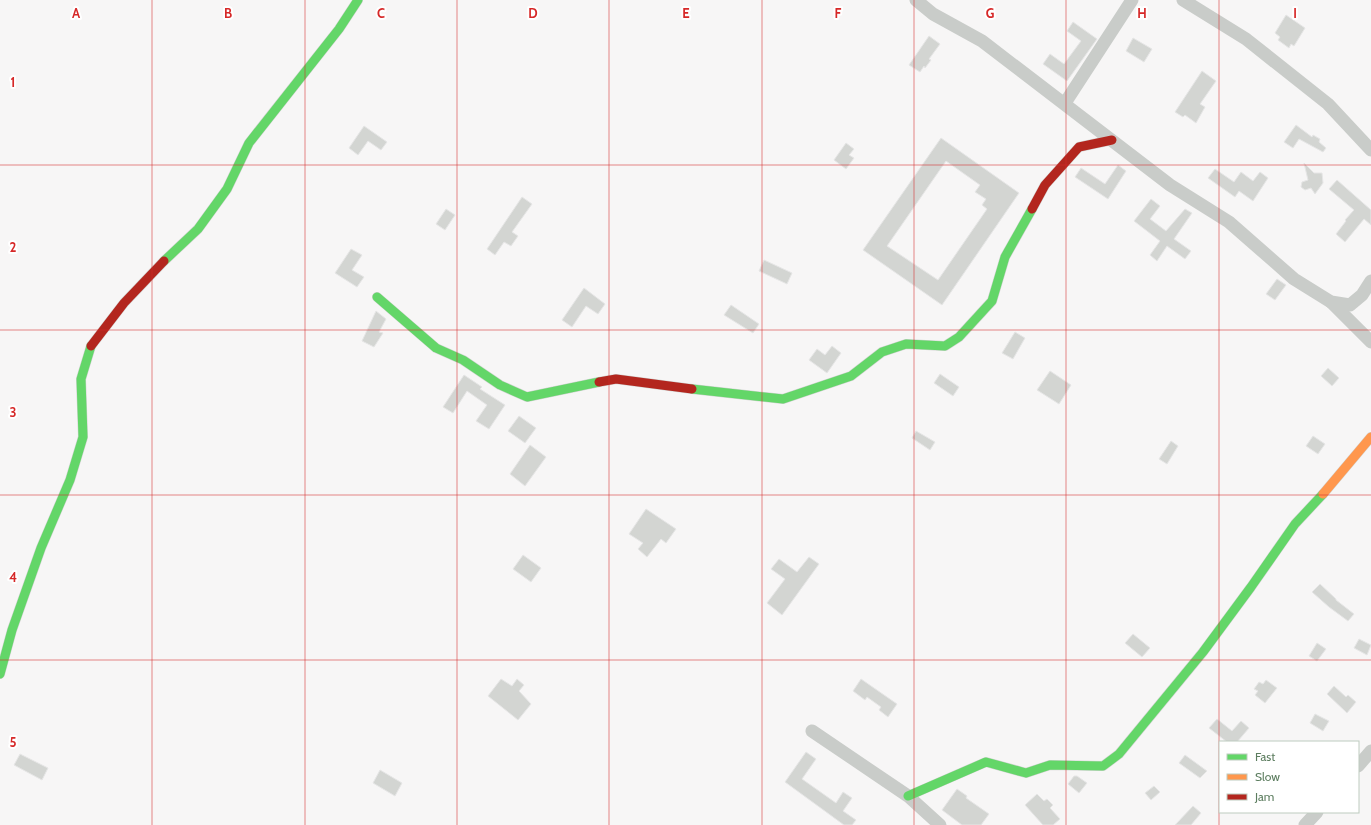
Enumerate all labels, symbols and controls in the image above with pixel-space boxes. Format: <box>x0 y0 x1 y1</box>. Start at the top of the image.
text: A <box>72 5 81 21</box>
text: B <box>224 5 232 21</box>
text: C <box>377 5 385 21</box>
text: D <box>528 5 538 21</box>
text: E <box>682 5 690 21</box>
text: F <box>835 5 842 21</box>
text: G <box>986 5 995 21</box>
text: H <box>1137 5 1147 21</box>
text: I <box>1293 5 1297 21</box>
text: 1 <box>11 74 15 90</box>
text: 2 <box>10 239 17 255</box>
text: 3 <box>9 404 17 420</box>
text: 4 <box>9 569 17 585</box>
text: 5 <box>10 734 17 750</box>
legend <box>1219 741 1359 813</box>
text: Fast <box>1255 749 1275 764</box>
text: Slow <box>1255 769 1280 784</box>
text: Jam <box>1254 789 1274 804</box>

